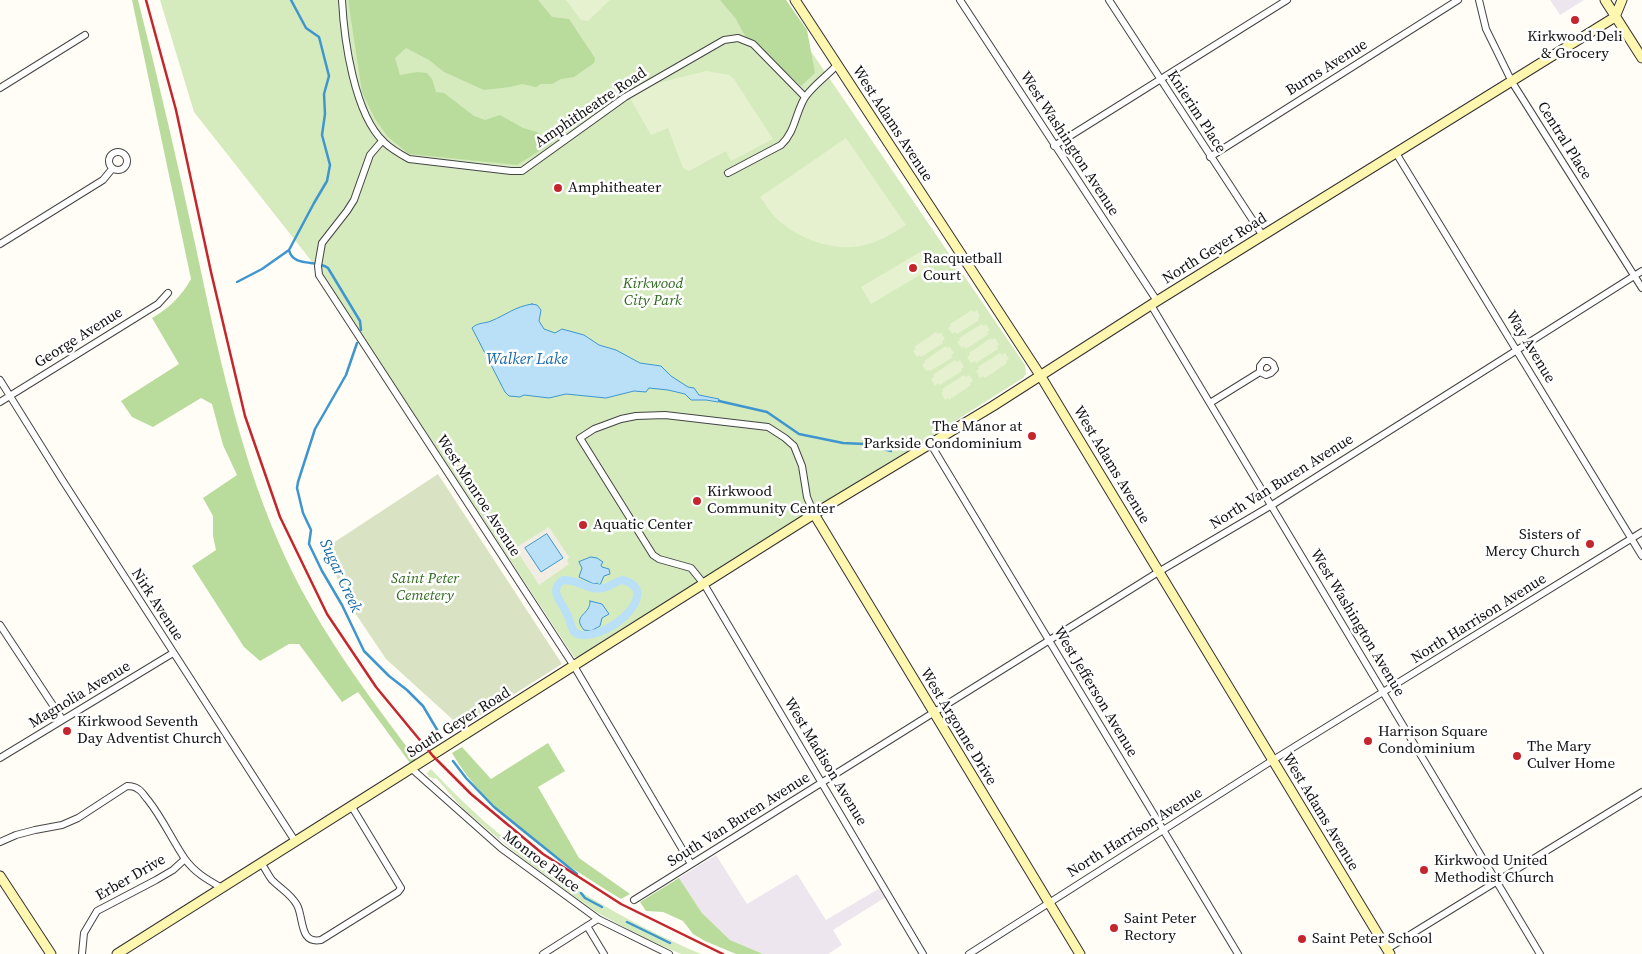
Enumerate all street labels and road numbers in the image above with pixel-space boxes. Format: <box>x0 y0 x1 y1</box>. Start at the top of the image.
street label: Burns Avenue <box>1283 36 1371 100</box>
street label: West Adams Avenue <box>848 63 936 185</box>
street label: Amphitheatre Road <box>532 64 650 152</box>
street label: Knierim Place <box>1163 67 1229 157</box>
street label: West Washington Avenue <box>1016 68 1122 220</box>
street label: Central Place <box>1533 99 1595 183</box>
street label: North Geyer Road <box>1159 210 1271 288</box>
street label: George Avenue <box>32 304 126 372</box>
street label: Way Avenue <box>1501 308 1559 386</box>
street label: West Adams Avenue <box>1069 403 1153 527</box>
street label: North Van Buren Avenue <box>1207 430 1357 534</box>
street label: West Monroe Avenue <box>432 432 524 560</box>
street label: West Washington Avenue <box>1306 546 1408 700</box>
street label: Nirk Avenue <box>127 565 187 645</box>
street label: North Harrison Avenue <box>1408 570 1550 668</box>
street label: West Jefferson Avenue <box>1049 624 1141 760</box>
street label: Magnolia Avenue <box>26 658 134 732</box>
street label: West Argonne Drive <box>916 665 1000 789</box>
street label: South Geyer Road <box>404 684 514 762</box>
street label: West Madison Avenue <box>780 695 870 829</box>
street label: West Adams Avenue <box>1278 750 1362 874</box>
street label: South Van Buren Avenue <box>664 769 814 871</box>
street label: North Harrison Avenue <box>1064 784 1206 882</box>
street label: Monroe Place <box>499 827 583 897</box>
street label: Erber Drive <box>93 851 169 905</box>

